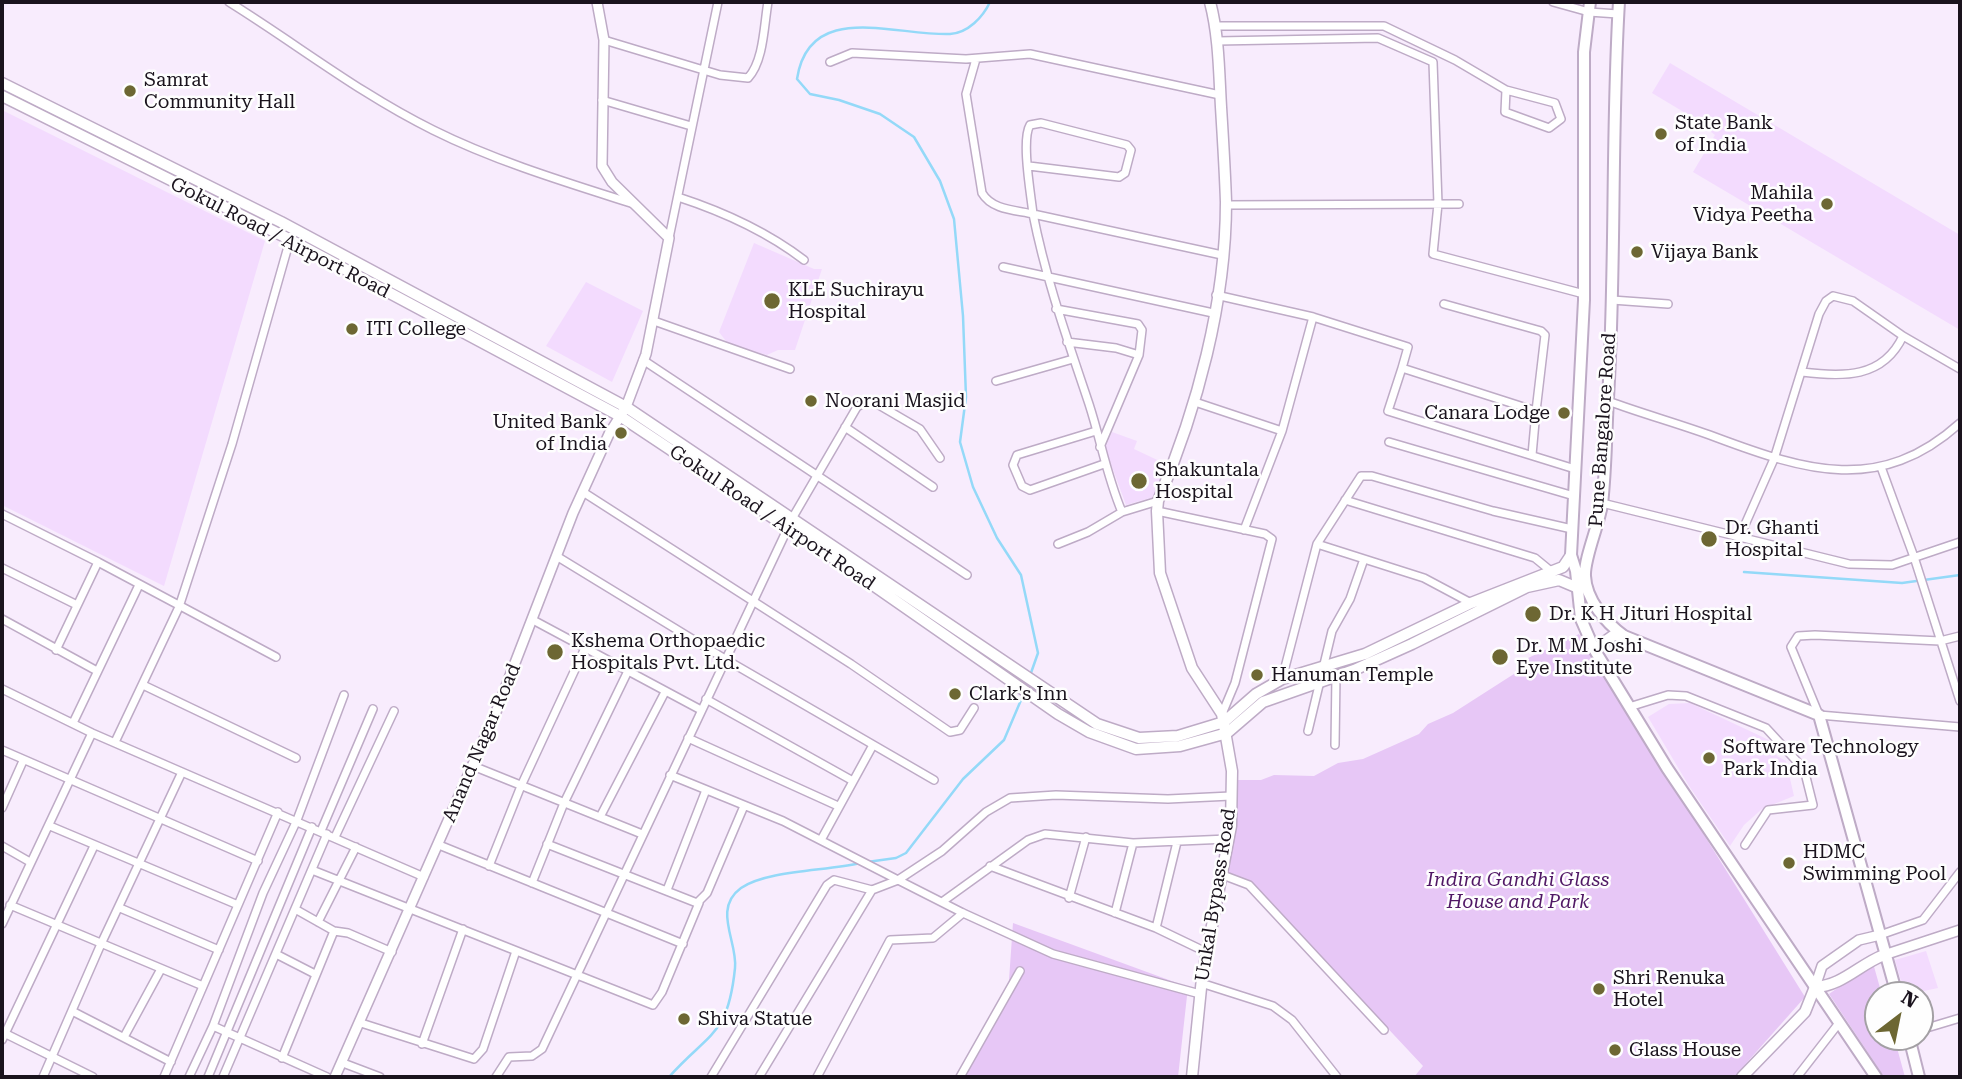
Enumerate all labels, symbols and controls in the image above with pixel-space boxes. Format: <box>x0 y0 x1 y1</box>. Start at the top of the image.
place label: Samrat Community Hall <box>144 69 295 113</box>
marker: Samrat Community Hall <box>122 83 138 99</box>
place label: State Bank of India <box>1675 112 1773 156</box>
marker: State Bank of India <box>1653 126 1669 142</box>
street label: Gokul Road / Airport Road <box>166 173 394 303</box>
place label: Mahila Vidya Peetha <box>1693 182 1813 226</box>
marker: Mahila Vidya Peetha <box>1819 196 1835 212</box>
place label: Vijaya Bank <box>1651 241 1759 263</box>
marker: Vijaya Bank <box>1629 244 1645 260</box>
place label: KLE Suchirayu Hospital <box>788 279 924 323</box>
marker: KLE Suchirayu Hospital <box>762 291 782 311</box>
place label: ITI College <box>366 318 466 340</box>
marker: ITI College <box>344 321 360 337</box>
street label: Pune Bangalore Road <box>1585 332 1621 528</box>
place label: Noorani Masjid <box>825 390 966 412</box>
marker: Noorani Masjid <box>803 393 819 409</box>
place label: Canara Lodge <box>1424 402 1550 424</box>
marker: Canara Lodge <box>1556 405 1572 421</box>
place label: United Bank of India <box>492 411 607 455</box>
marker: United Bank of India <box>613 425 629 441</box>
street label: Gokul Road / Airport Road <box>665 440 879 596</box>
place label: Shakuntala Hospital <box>1155 459 1259 503</box>
marker: Shakuntala Hospital <box>1129 471 1149 491</box>
place label: Dr. Ghanti Hospital <box>1725 517 1819 561</box>
marker: Dr. Ghanti Hospital <box>1699 529 1719 549</box>
place label: Dr. K H Jituri Hospital <box>1549 603 1752 625</box>
marker: Dr. K H Jituri Hospital <box>1523 604 1543 624</box>
place label: Kshema Orthopaedic Hospitals Pvt. Ltd. <box>571 630 765 674</box>
place label: Dr. M M Joshi Eye Institute <box>1516 635 1643 679</box>
marker: Kshema Orthopaedic Hospitals Pvt. Ltd. <box>545 642 565 662</box>
marker: Dr. M M Joshi Eye Institute <box>1490 647 1510 667</box>
street label: Anand Nagar Road <box>438 660 526 826</box>
place label: Hanuman Temple <box>1271 664 1434 686</box>
marker: Hanuman Temple <box>1249 667 1265 683</box>
place label: Clark's Inn <box>969 683 1068 705</box>
marker: Clark's Inn <box>947 686 963 702</box>
place label: Software Technology Park India <box>1723 736 1919 780</box>
marker: Software Technology Park India <box>1701 750 1717 766</box>
street label: Unkal Bypass Road <box>1191 807 1241 983</box>
place label: HDMC Swimming Pool <box>1803 841 1946 885</box>
marker: HDMC Swimming Pool <box>1781 855 1797 871</box>
park label: Indira Gandhi Glass House and Park <box>1427 869 1609 913</box>
place label: Shri Renuka Hotel <box>1613 967 1725 1011</box>
marker: Shri Renuka Hotel <box>1591 981 1607 997</box>
north arrow <box>1864 981 1934 1051</box>
text: N <box>1897 986 1922 1013</box>
place label: Shiva Statue <box>698 1008 812 1030</box>
marker: Shiva Statue <box>676 1011 692 1027</box>
place label: Glass House <box>1629 1039 1741 1061</box>
marker: Glass House <box>1607 1042 1623 1058</box>

